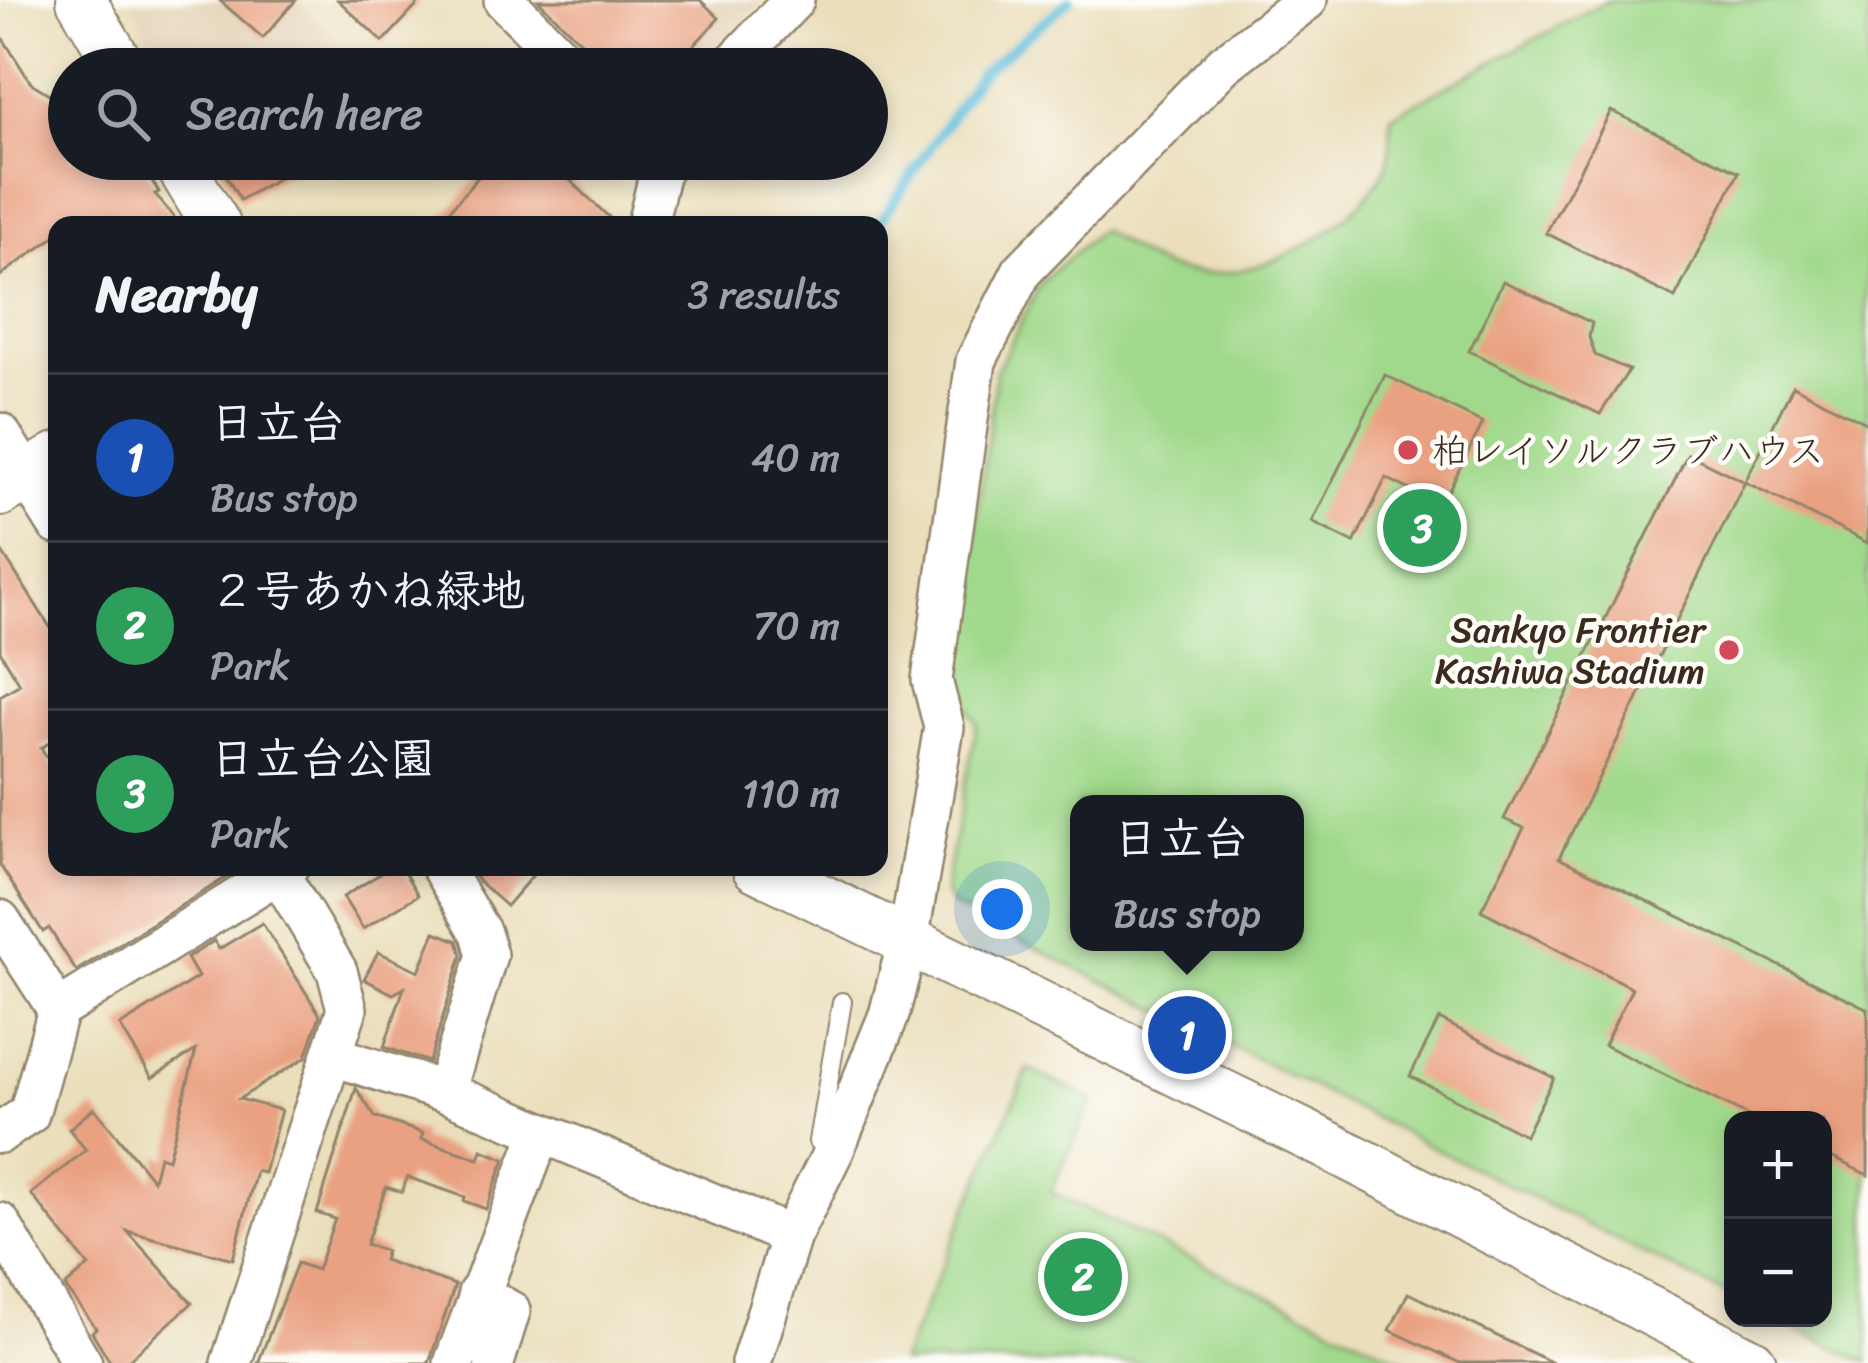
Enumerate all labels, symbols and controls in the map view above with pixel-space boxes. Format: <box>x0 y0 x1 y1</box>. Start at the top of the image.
search box <box>48 48 888 180</box>
text: Search here <box>186 74 423 154</box>
icon: search <box>90 81 156 147</box>
text: Nearby <box>96 249 257 339</box>
text: 3 results <box>687 260 840 329</box>
text: 日立台 <box>210 383 345 463</box>
place label: 柏レイソルクラブハウス <box>1432 419 1824 483</box>
text: 1 <box>127 423 143 492</box>
text: 40 m <box>751 423 840 492</box>
marker: 柏レイソルクラブハウス <box>1395 437 1421 463</box>
text: Bus stop <box>210 463 358 532</box>
pin: 3 <box>1383 483 1461 573</box>
text: ２号あかね緑地 <box>210 551 525 631</box>
text: 2 <box>124 591 146 660</box>
text: 70 m <box>753 591 840 660</box>
place label: Sankyo Frontier Kashiwa Stadium <box>1435 598 1707 703</box>
text: Park <box>210 631 290 700</box>
marker: Sankyo Frontier Kashiwa Stadium <box>1716 637 1742 663</box>
text: 日立台公園 <box>210 719 435 799</box>
text: 3 <box>124 759 146 828</box>
text: 110 m <box>742 759 840 828</box>
popup <box>1070 795 1304 951</box>
text: Park <box>210 799 290 868</box>
text: 日立台 <box>1113 799 1248 879</box>
your location <box>972 879 1032 939</box>
text: Bus stop <box>1113 879 1261 948</box>
pin: 1 <box>1148 990 1226 1080</box>
map controls <box>1724 1111 1832 1327</box>
button: + <box>1724 1111 1832 1219</box>
button: − <box>1724 1219 1832 1327</box>
pin: 2 <box>1044 1232 1122 1322</box>

